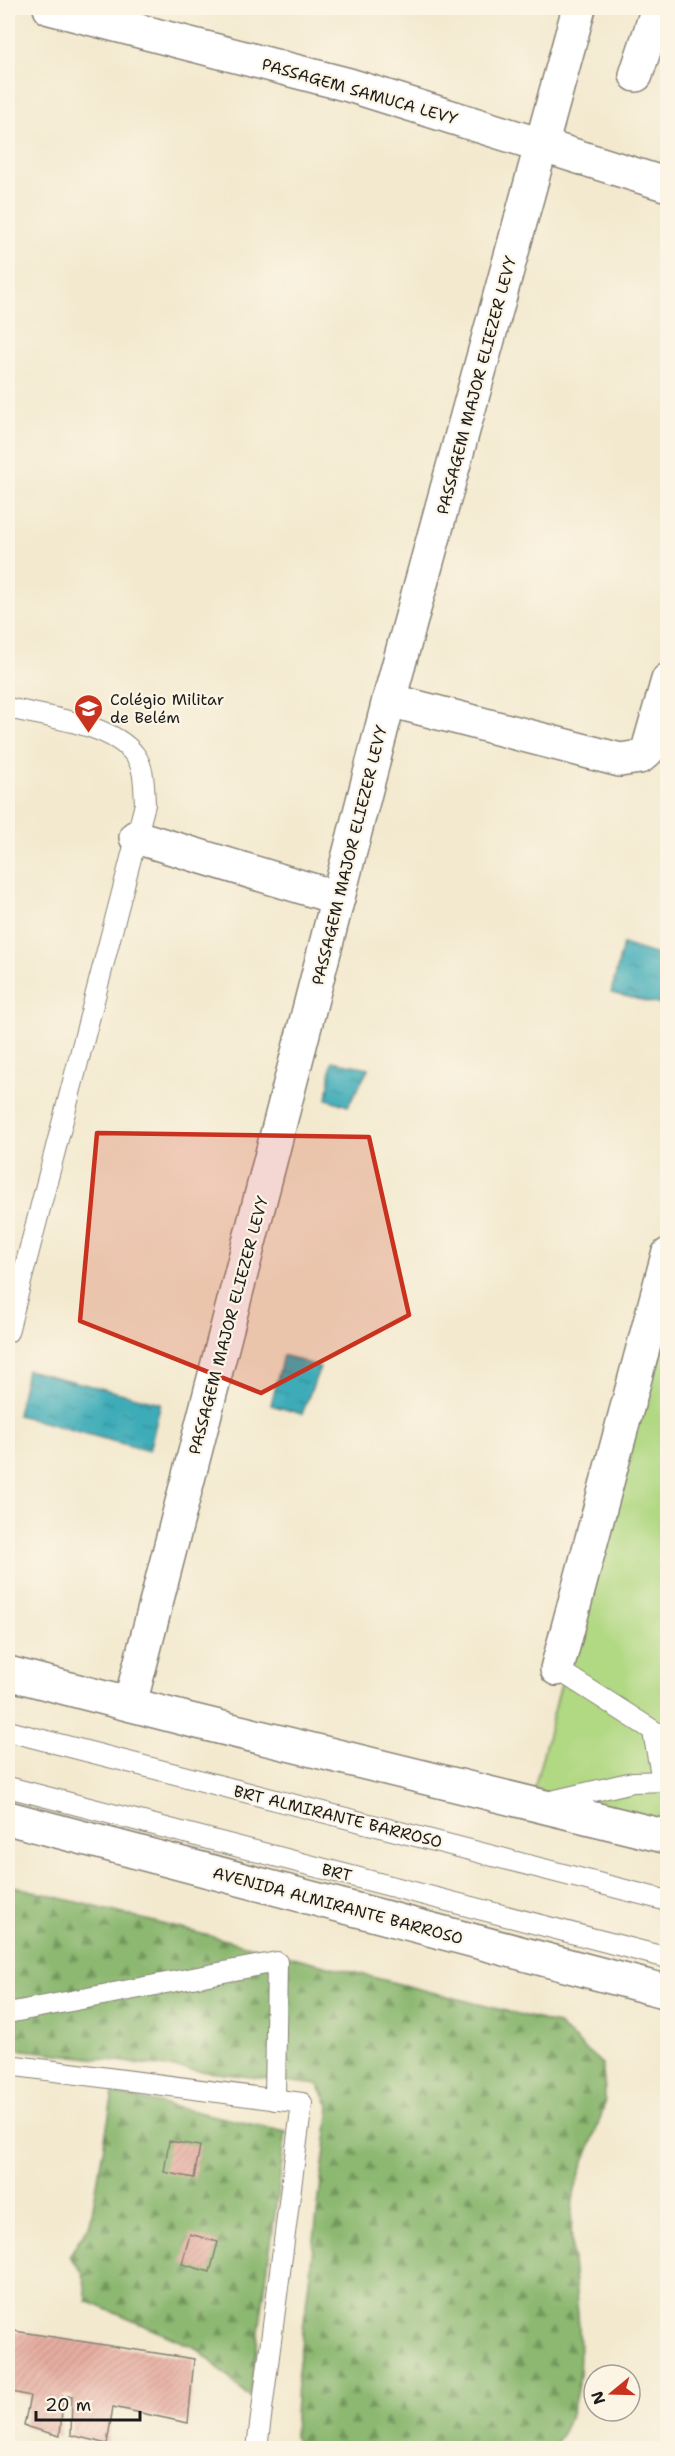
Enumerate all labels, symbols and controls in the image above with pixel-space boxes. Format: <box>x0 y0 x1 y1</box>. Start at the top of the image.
street label: PASSAGEM SAMUCA LEVY <box>259 53 461 130</box>
street label: PASSAGEM MAJOR ELIEZER LEVY <box>432 253 521 517</box>
place label: Colégio Militar de Belém <box>110 689 224 728</box>
school or university icon: Colégio Militar de Belém <box>73 692 105 734</box>
street label: PASSAGEM MAJOR ELIEZER LEVY <box>307 723 392 987</box>
street label: PASSAGEM MAJOR ELIEZER LEVY <box>184 1193 273 1457</box>
street label: BRT ALMIRANTE BARROSO <box>231 1780 444 1853</box>
street label: BRT <box>320 1859 354 1886</box>
street label: AVENIDA ALMIRANTE BARROSO <box>210 1862 465 1949</box>
north arrow <box>582 2363 642 2423</box>
scale bar <box>36 2384 140 2422</box>
text: N <box>586 2388 610 2407</box>
text: 20 m <box>45 2393 91 2417</box>

